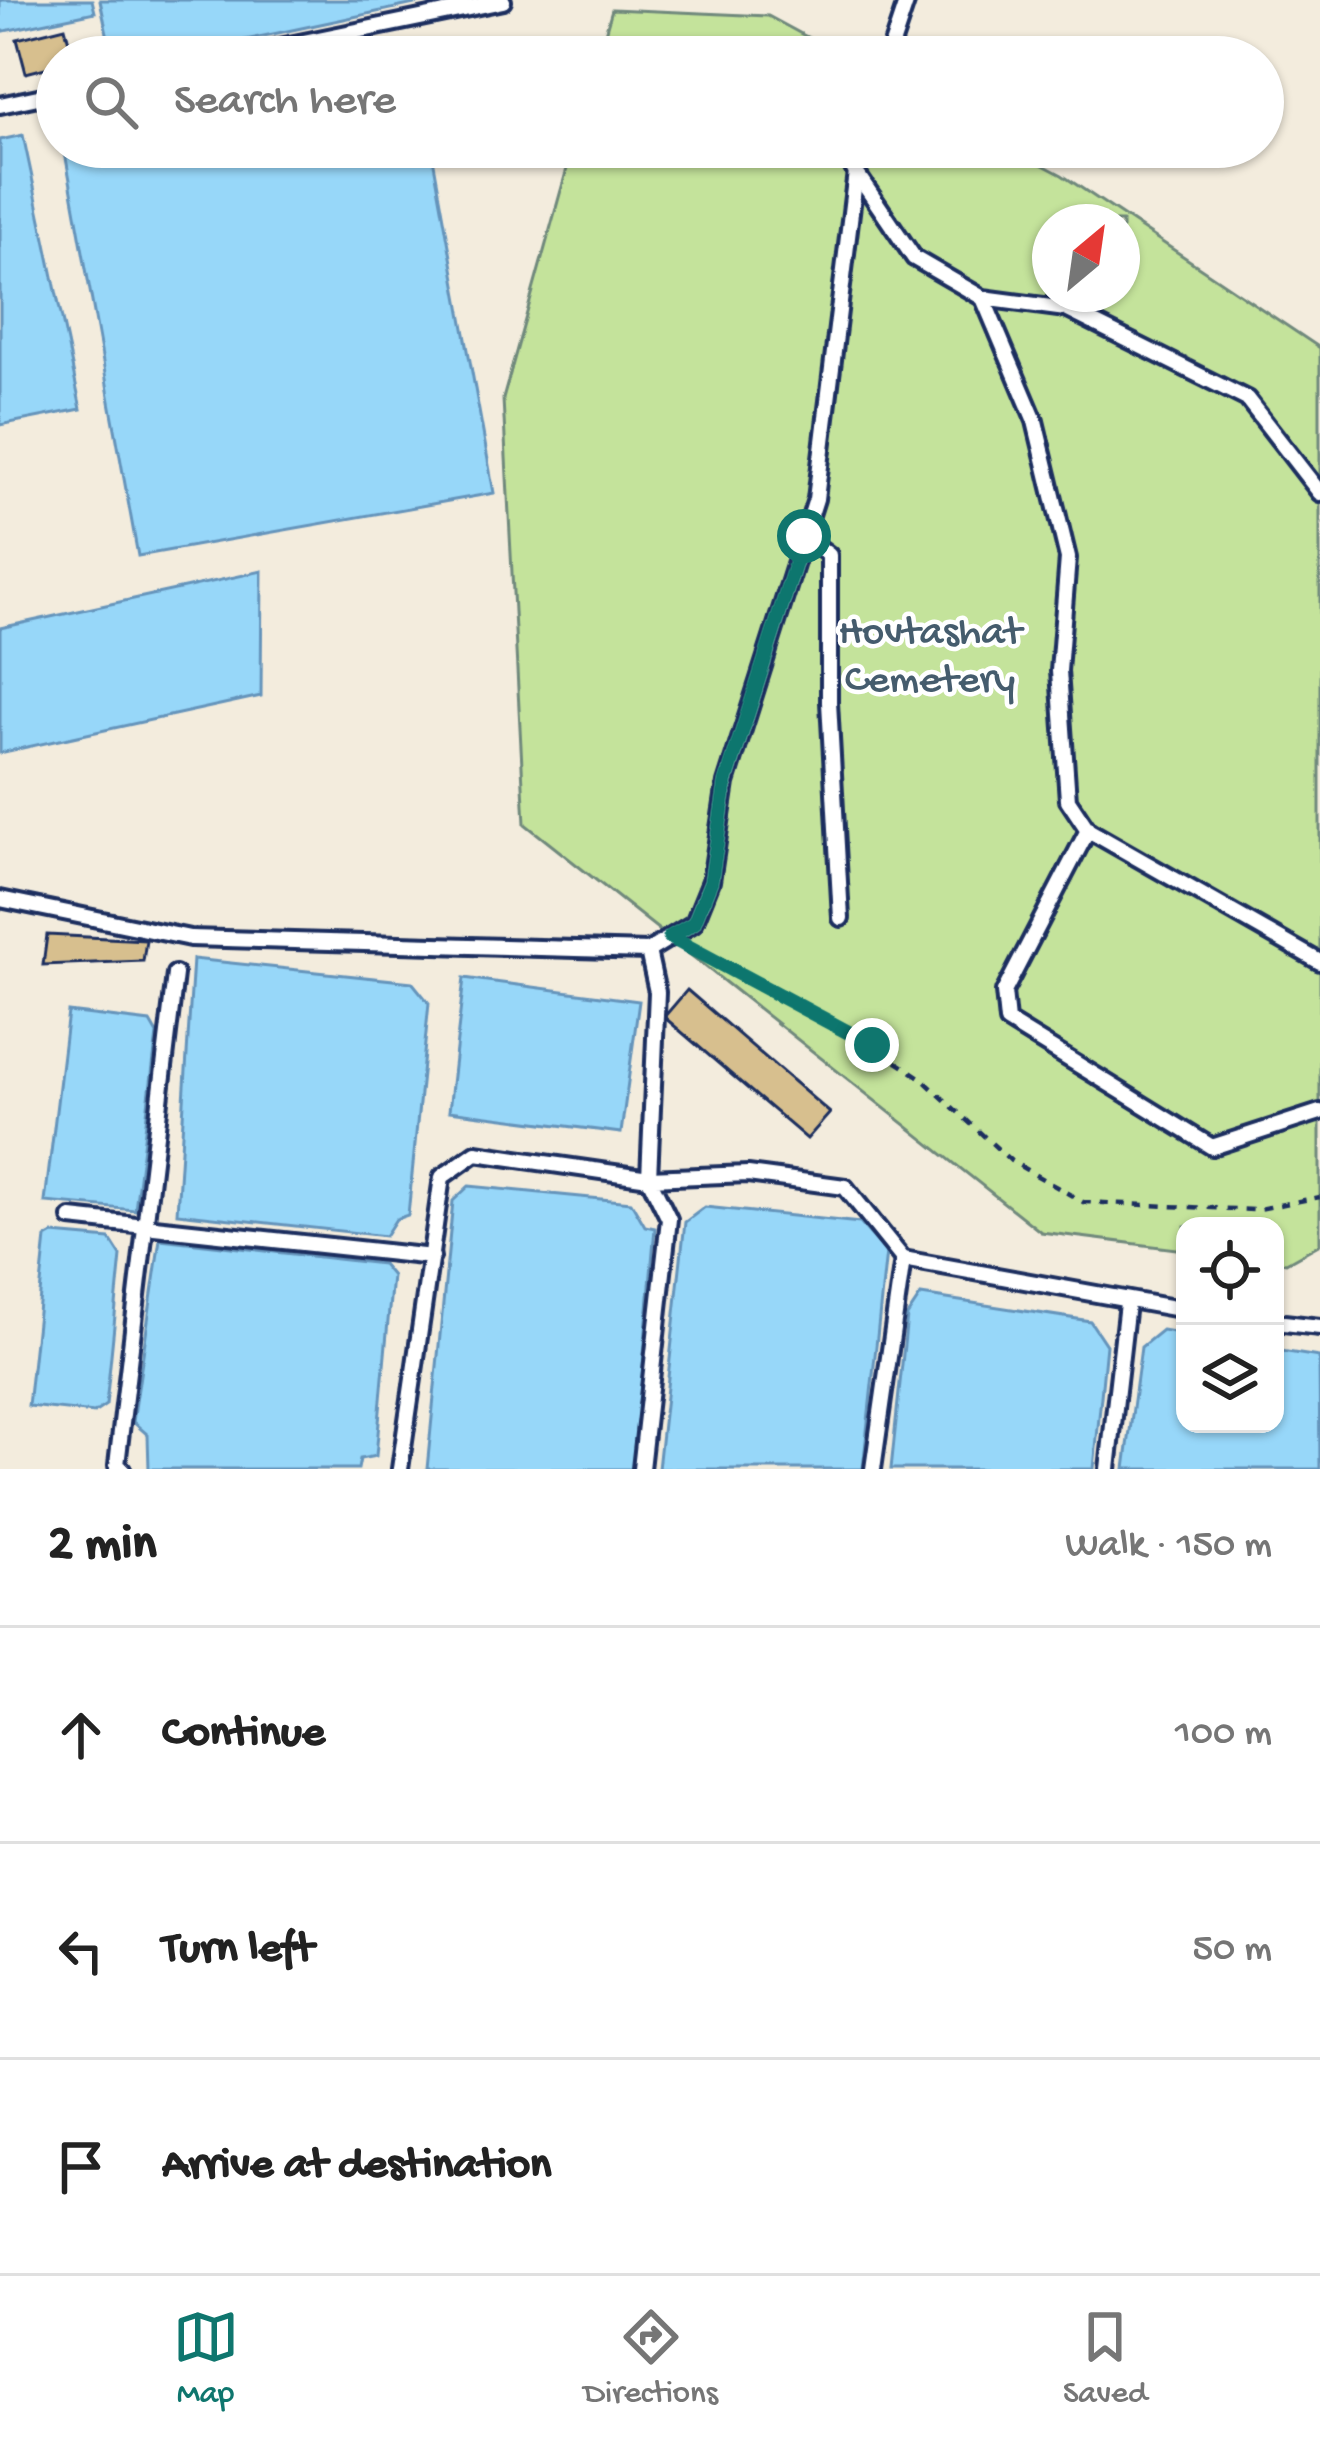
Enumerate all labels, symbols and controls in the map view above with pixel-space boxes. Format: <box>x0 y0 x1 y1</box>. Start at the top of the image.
search box <box>36 36 1284 168</box>
icon: search <box>78 69 144 135</box>
text: Search here <box>174 76 396 129</box>
north arrow <box>1032 204 1140 312</box>
route start <box>777 509 831 563</box>
park label: Hovtashat Cemetery <box>838 610 1025 707</box>
route end <box>845 1018 899 1072</box>
map controls <box>1176 1217 1284 1433</box>
button: locate <box>1176 1217 1284 1325</box>
button: layers <box>1176 1325 1284 1433</box>
text: 2 min <box>48 1517 157 1577</box>
text: Walk · 150 m <box>1065 1524 1272 1570</box>
icon: ahead <box>48 1702 114 1768</box>
text: Continue <box>162 1708 325 1761</box>
text: 100 m <box>1175 1712 1272 1758</box>
icon: left <box>48 1918 114 1984</box>
text: Turn left <box>162 1924 314 1977</box>
text: 50 m <box>1192 1928 1272 1974</box>
icon: arrive <box>48 2134 114 2200</box>
text: Arrive at destination <box>162 2140 551 2193</box>
tab: Map <box>173 2304 239 2414</box>
tab: Directions <box>584 2304 718 2414</box>
tab: Saved <box>1063 2304 1147 2414</box>

